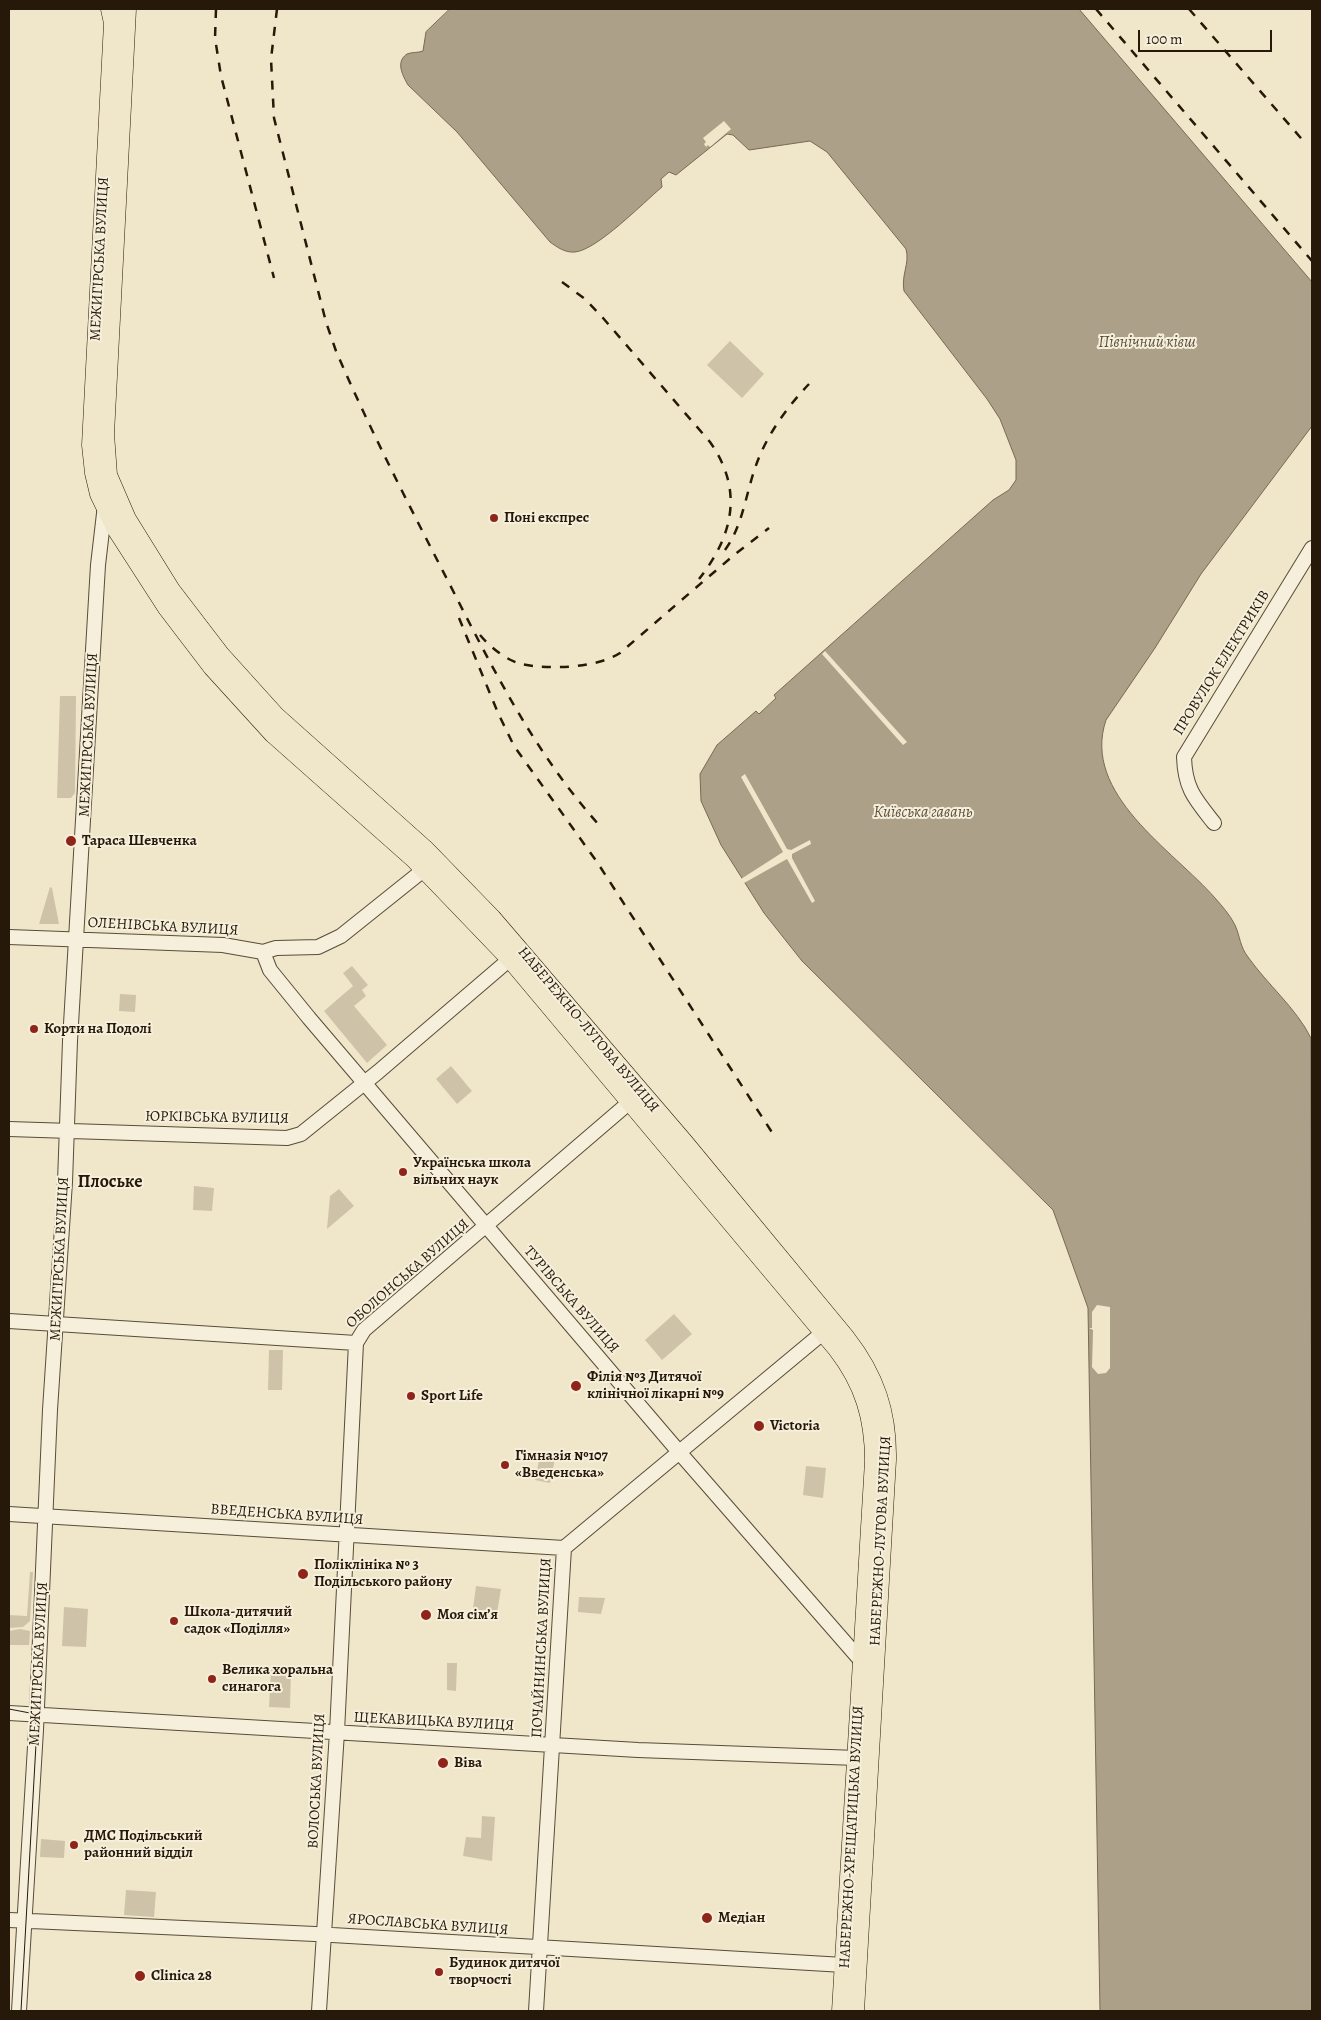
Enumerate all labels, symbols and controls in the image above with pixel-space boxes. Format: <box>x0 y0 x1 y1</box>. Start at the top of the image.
scale bar <box>1141 20 1275 52</box>
text: 100 m <box>1146 29 1183 49</box>
street label: МЕЖИГІРСЬКА ВУЛИЦЯ <box>87 177 113 341</box>
water label: Північний ківш <box>1098 333 1196 353</box>
place label: Поні експрес <box>504 509 589 527</box>
marker: Поні експрес <box>488 512 500 524</box>
street label: ПРОВУЛОК ЕЛЕКТРИКІВ <box>1170 587 1274 739</box>
street label: МЕЖИГІРСЬКА ВУЛИЦЯ <box>76 653 102 817</box>
water label: Київська гавань <box>873 803 973 823</box>
place label: Тараса Шевченка <box>82 832 197 850</box>
marker: Тараса Шевченка <box>64 834 78 848</box>
street label: ОЛЕНІВСЬКА ВУЛИЦЯ <box>87 914 239 940</box>
street label: НАБЕРЕЖНО-ЛУГОВА ВУЛИЦЯ <box>514 944 662 1116</box>
place label: Корти на Подолі <box>44 1020 152 1038</box>
marker: Корти на Подолі <box>28 1023 40 1035</box>
street label: ЮРКІВСЬКА ВУЛИЦЯ <box>145 1108 289 1128</box>
place label: Українська школа вільних наук <box>413 1154 531 1189</box>
marker: Українська школа вільних наук <box>397 1166 409 1178</box>
district label: Плоське <box>77 1172 143 1194</box>
street label: МЕЖИГІРСЬКА ВУЛИЦЯ <box>47 1177 73 1341</box>
street label: ОБОЛОНСЬКА ВУЛИЦЯ <box>343 1216 473 1332</box>
street label: ТУРІВСЬКА ВУЛИЦЯ <box>520 1243 622 1357</box>
place label: Філія №3 Дитячої клінічної лікарні №9 <box>587 1368 724 1403</box>
marker: Філія №3 Дитячої клінічної лікарні №9 <box>569 1379 583 1393</box>
place label: Sport Life <box>421 1387 483 1405</box>
marker: Sport Life <box>405 1390 417 1402</box>
place label: Victoria <box>770 1417 820 1435</box>
marker: Victoria <box>752 1419 766 1433</box>
street label: НАБЕРЕЖНО-ЛУГОВА ВУЛИЦЯ <box>867 1436 895 1646</box>
place label: Гімназія №107 «Введенська» <box>515 1447 608 1482</box>
marker: Гімназія №107 «Введенська» <box>499 1459 511 1471</box>
street label: ВВЕДЕНСЬКА ВУЛИЦЯ <box>210 1501 364 1529</box>
place label: Поліклініка № 3 Подільського району <box>314 1556 452 1591</box>
street label: ПОЧАЙНИНСЬКА ВУЛИЦЯ <box>528 1557 556 1739</box>
marker: Поліклініка № 3 Подільського району <box>296 1567 310 1581</box>
street label: МЕЖИГІРСЬКА ВУЛИЦЯ <box>26 1582 52 1746</box>
place label: Школа-дитячий садок «Поділля» <box>184 1603 292 1638</box>
place label: Моя сім’я <box>437 1606 498 1624</box>
marker: Моя сім’я <box>419 1608 433 1622</box>
marker: Школа-дитячий садок «Поділля» <box>168 1615 180 1627</box>
place label: Велика хоральна синагога <box>222 1661 333 1696</box>
marker: Велика хоральна синагога <box>206 1673 218 1685</box>
street label: НАБЕРЕЖНО-ХРЕЩАТИЦЬКА ВУЛИЦЯ <box>836 1705 868 1969</box>
street label: ЩЕКАВИЦЬКА ВУЛИЦЯ <box>353 1709 515 1735</box>
street label: ВОЛОСЬКА ВУЛИЦЯ <box>304 1713 330 1849</box>
place label: Віва <box>454 1754 482 1772</box>
marker: Віва <box>436 1756 450 1770</box>
place label: ДМС Подільський районний відділ <box>84 1827 203 1862</box>
marker: ДМС Подільський районний відділ <box>68 1839 80 1851</box>
place label: Медіан <box>718 1909 765 1927</box>
street label: ЯРОСЛАВСЬКА ВУЛИЦЯ <box>347 1910 509 1940</box>
marker: Медіан <box>700 1911 714 1925</box>
place label: Будинок дитячої творчості <box>449 1954 560 1989</box>
marker: Будинок дитячої творчості <box>433 1966 445 1978</box>
place label: Clinica 28 <box>151 1967 212 1985</box>
marker: Clinica 28 <box>133 1969 147 1983</box>

